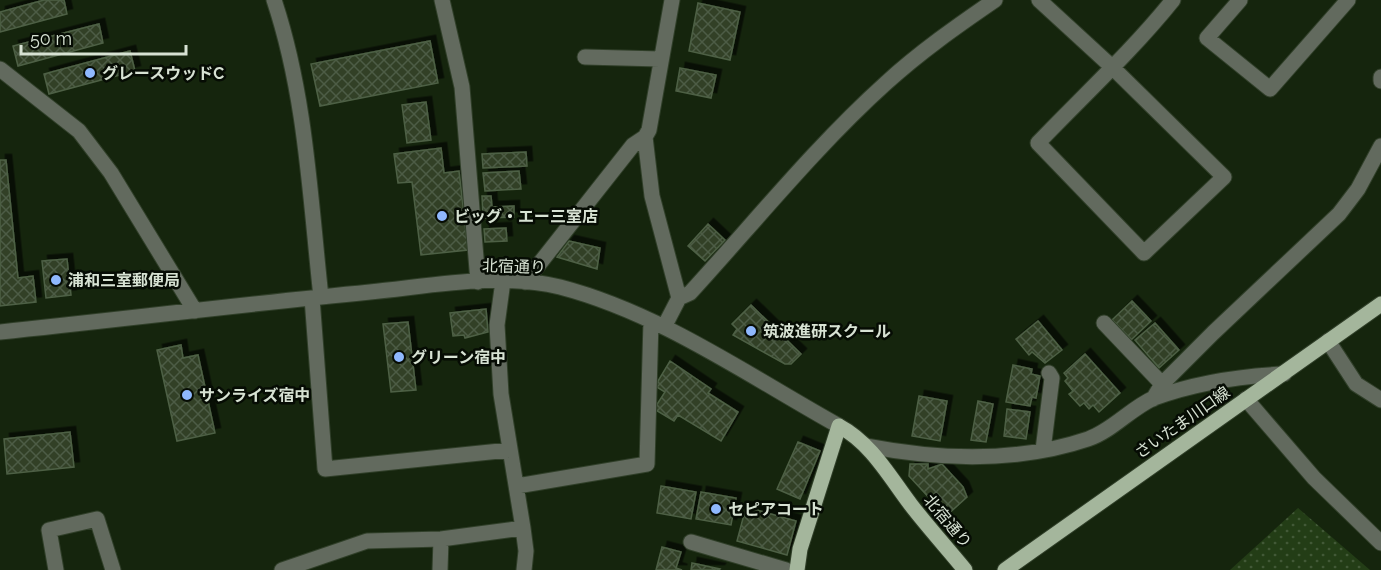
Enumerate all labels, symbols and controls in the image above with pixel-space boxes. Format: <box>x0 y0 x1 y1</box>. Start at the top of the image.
scale bar <box>21 18 186 56</box>
text: 50 m <box>30 28 72 49</box>
place label: グレースウッドC <box>102 64 224 83</box>
marker: グレースウッドC <box>83 66 97 80</box>
place label: ビッグ・エー三室店 <box>454 207 598 226</box>
marker: ビッグ・エー三室店 <box>435 209 449 223</box>
street label: 北宿通り <box>482 256 546 277</box>
place label: 浦和三室郵便局 <box>68 271 180 290</box>
marker: 浦和三室郵便局 <box>49 273 63 287</box>
place label: 筑波進研スクール <box>763 322 891 341</box>
marker: 筑波進研スクール <box>744 324 758 338</box>
place label: グリーン宿中 <box>411 348 506 367</box>
marker: グリーン宿中 <box>392 350 406 364</box>
street label: さいたま川口線 <box>1131 383 1233 462</box>
place label: サンライズ宿中 <box>199 386 311 405</box>
marker: サンライズ宿中 <box>180 388 194 402</box>
street label: 北宿通り <box>920 491 975 552</box>
place label: セピアコート <box>728 500 824 519</box>
marker: セピアコート <box>709 502 723 516</box>

